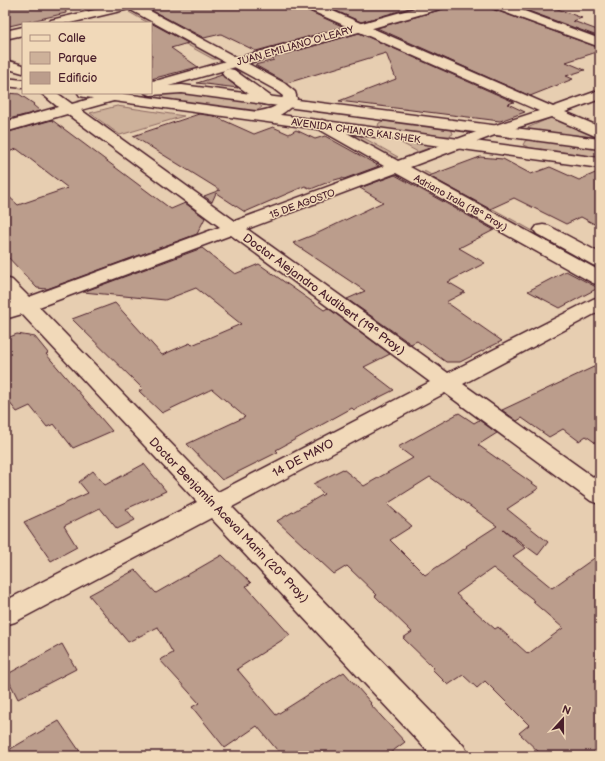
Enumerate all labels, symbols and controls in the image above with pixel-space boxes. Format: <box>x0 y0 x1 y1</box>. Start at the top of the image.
legend <box>22 22 152 94</box>
street label: JUAN EMILIANO O'LEARY <box>235 23 355 68</box>
text: Calle <box>58 31 86 46</box>
text: Parque <box>58 51 97 66</box>
text: Edificio <box>58 71 98 86</box>
street label: AVENIDA CHIANG KAI SHEK <box>290 116 422 146</box>
street label: Adriano Irala (18ª Proy.) <box>412 172 510 234</box>
street label: 15 DE AGOSTO <box>268 186 337 221</box>
street label: Doctor Alejandro Audibert (19ª Proy.) <box>240 230 408 358</box>
street label: Doctor Benjamín Aceval Marin (20ª Proy.) <box>146 435 312 606</box>
street label: 14 DE MAYO <box>270 436 336 481</box>
north arrow <box>543 699 583 739</box>
text: N <box>560 703 573 718</box>

